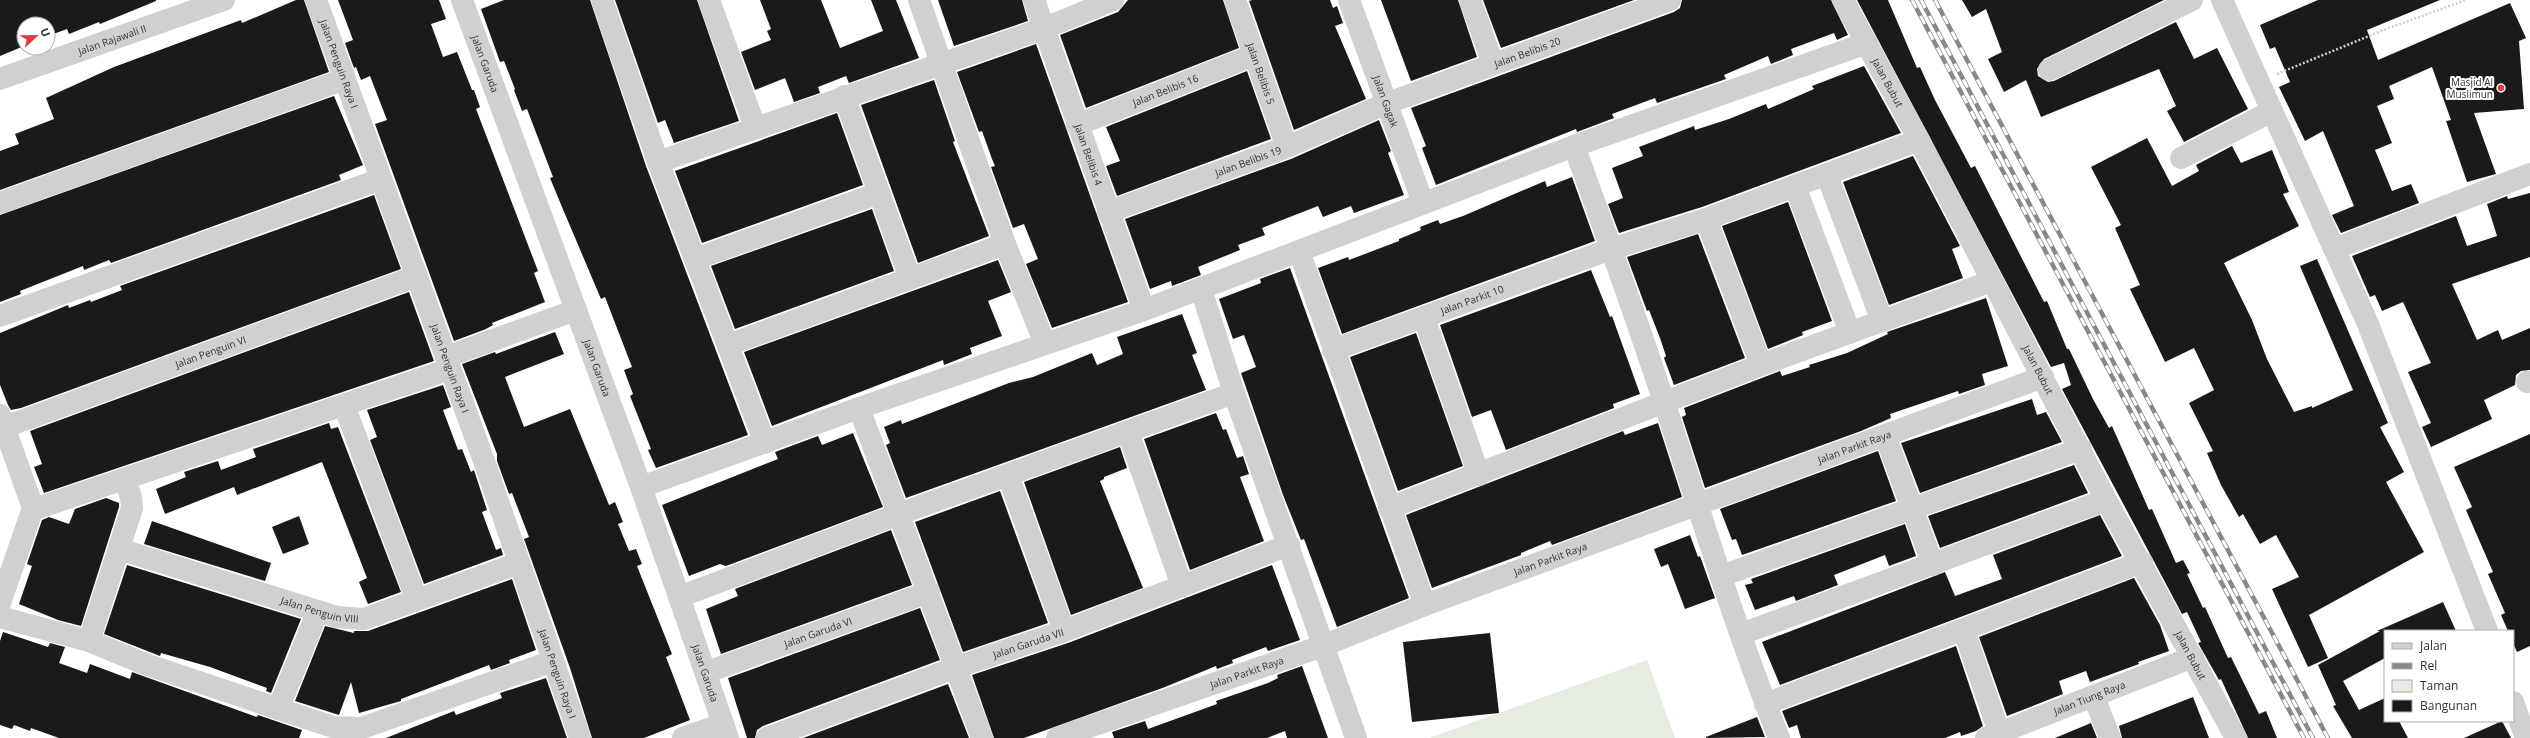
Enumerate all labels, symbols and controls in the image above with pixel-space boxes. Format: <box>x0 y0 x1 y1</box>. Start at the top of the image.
north arrow <box>16 16 56 56</box>
street label: Jalan Penguin Raya I <box>316 17 362 110</box>
street label: Jalan Rajawali II <box>75 21 148 58</box>
text: U <box>37 25 54 39</box>
street label: Jalan Garuda <box>468 32 502 94</box>
street label: Jalan Belibis 20 <box>1491 33 1563 71</box>
street label: Jalan Belibis 5 <box>1243 40 1278 106</box>
street label: Jalan Bubut <box>1868 55 1907 110</box>
street label: Jalan Belibis 16 <box>1129 71 1201 110</box>
street label: Jalan Gagak <box>1370 73 1402 130</box>
place label: Masjid Al Muslimun <box>2447 75 2493 101</box>
marker: Masjid Al Muslimun <box>2496 83 2506 93</box>
street label: Jalan Belibis 4 <box>1071 121 1106 187</box>
street label: Jalan Belibis 19 <box>1212 143 1283 180</box>
street label: Jalan Parkit 10 <box>1438 281 1506 318</box>
street label: Jalan Penguin Raya I <box>427 321 473 415</box>
street label: Jalan Penguin VI <box>172 332 248 371</box>
street label: Jalan Garuda <box>580 336 614 398</box>
street label: Jalan Bubut <box>2019 342 2057 397</box>
street label: Jalan Parkit Raya <box>1815 427 1893 467</box>
street label: Jalan Parkit Raya <box>1511 539 1589 579</box>
street label: Jalan Penguin VIII <box>278 593 359 626</box>
street label: Jalan Garuda VI <box>781 613 854 651</box>
street label: Jalan Garuda VII <box>990 625 1066 662</box>
street label: Jalan Penguin Raya I <box>536 627 580 720</box>
street label: Jalan Bubut <box>2171 628 2210 683</box>
legend <box>2384 630 2514 722</box>
text: Jalan <box>2419 637 2447 654</box>
street label: Jalan Garuda <box>689 642 722 704</box>
street label: Jalan Parkit Raya <box>1207 653 1286 692</box>
text: Rel <box>2420 657 2437 674</box>
street label: Jalan Tiung Raya <box>2051 677 2127 718</box>
text: Taman <box>2420 677 2458 694</box>
text: Bangunan <box>2420 697 2477 714</box>

